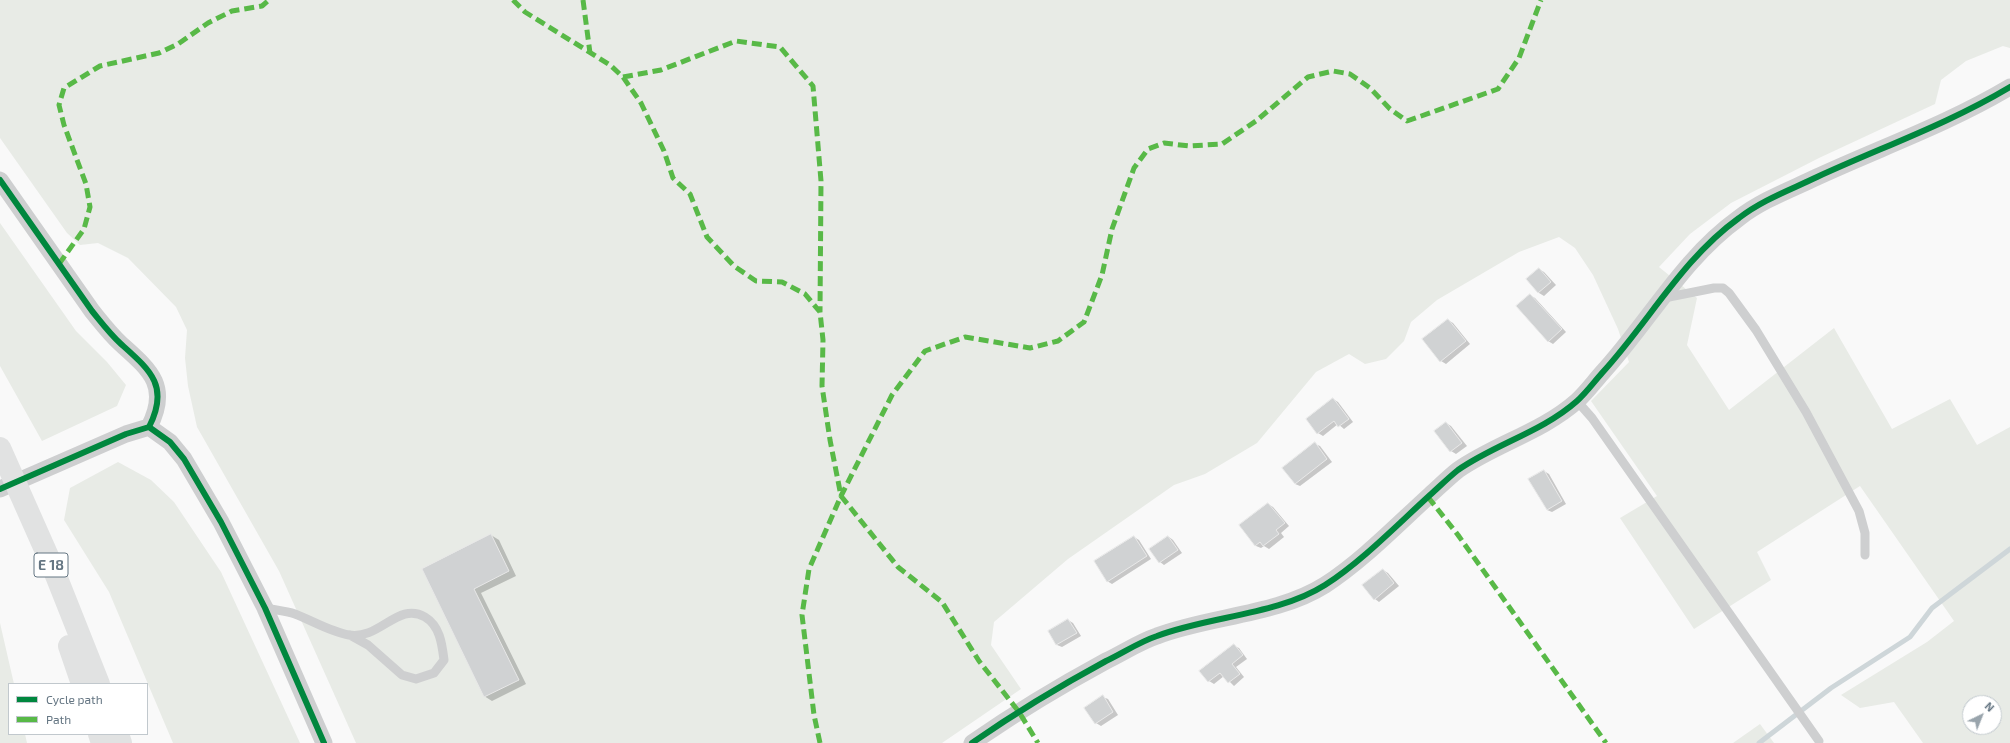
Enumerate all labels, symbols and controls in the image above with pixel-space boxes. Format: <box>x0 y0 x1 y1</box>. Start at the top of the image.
road number: E 18 <box>34 553 68 577</box>
legend <box>8 683 148 735</box>
text: Cycle path <box>46 692 103 706</box>
north arrow <box>1962 695 2002 735</box>
text: N <box>1982 699 1997 714</box>
text: Path <box>46 712 71 726</box>

